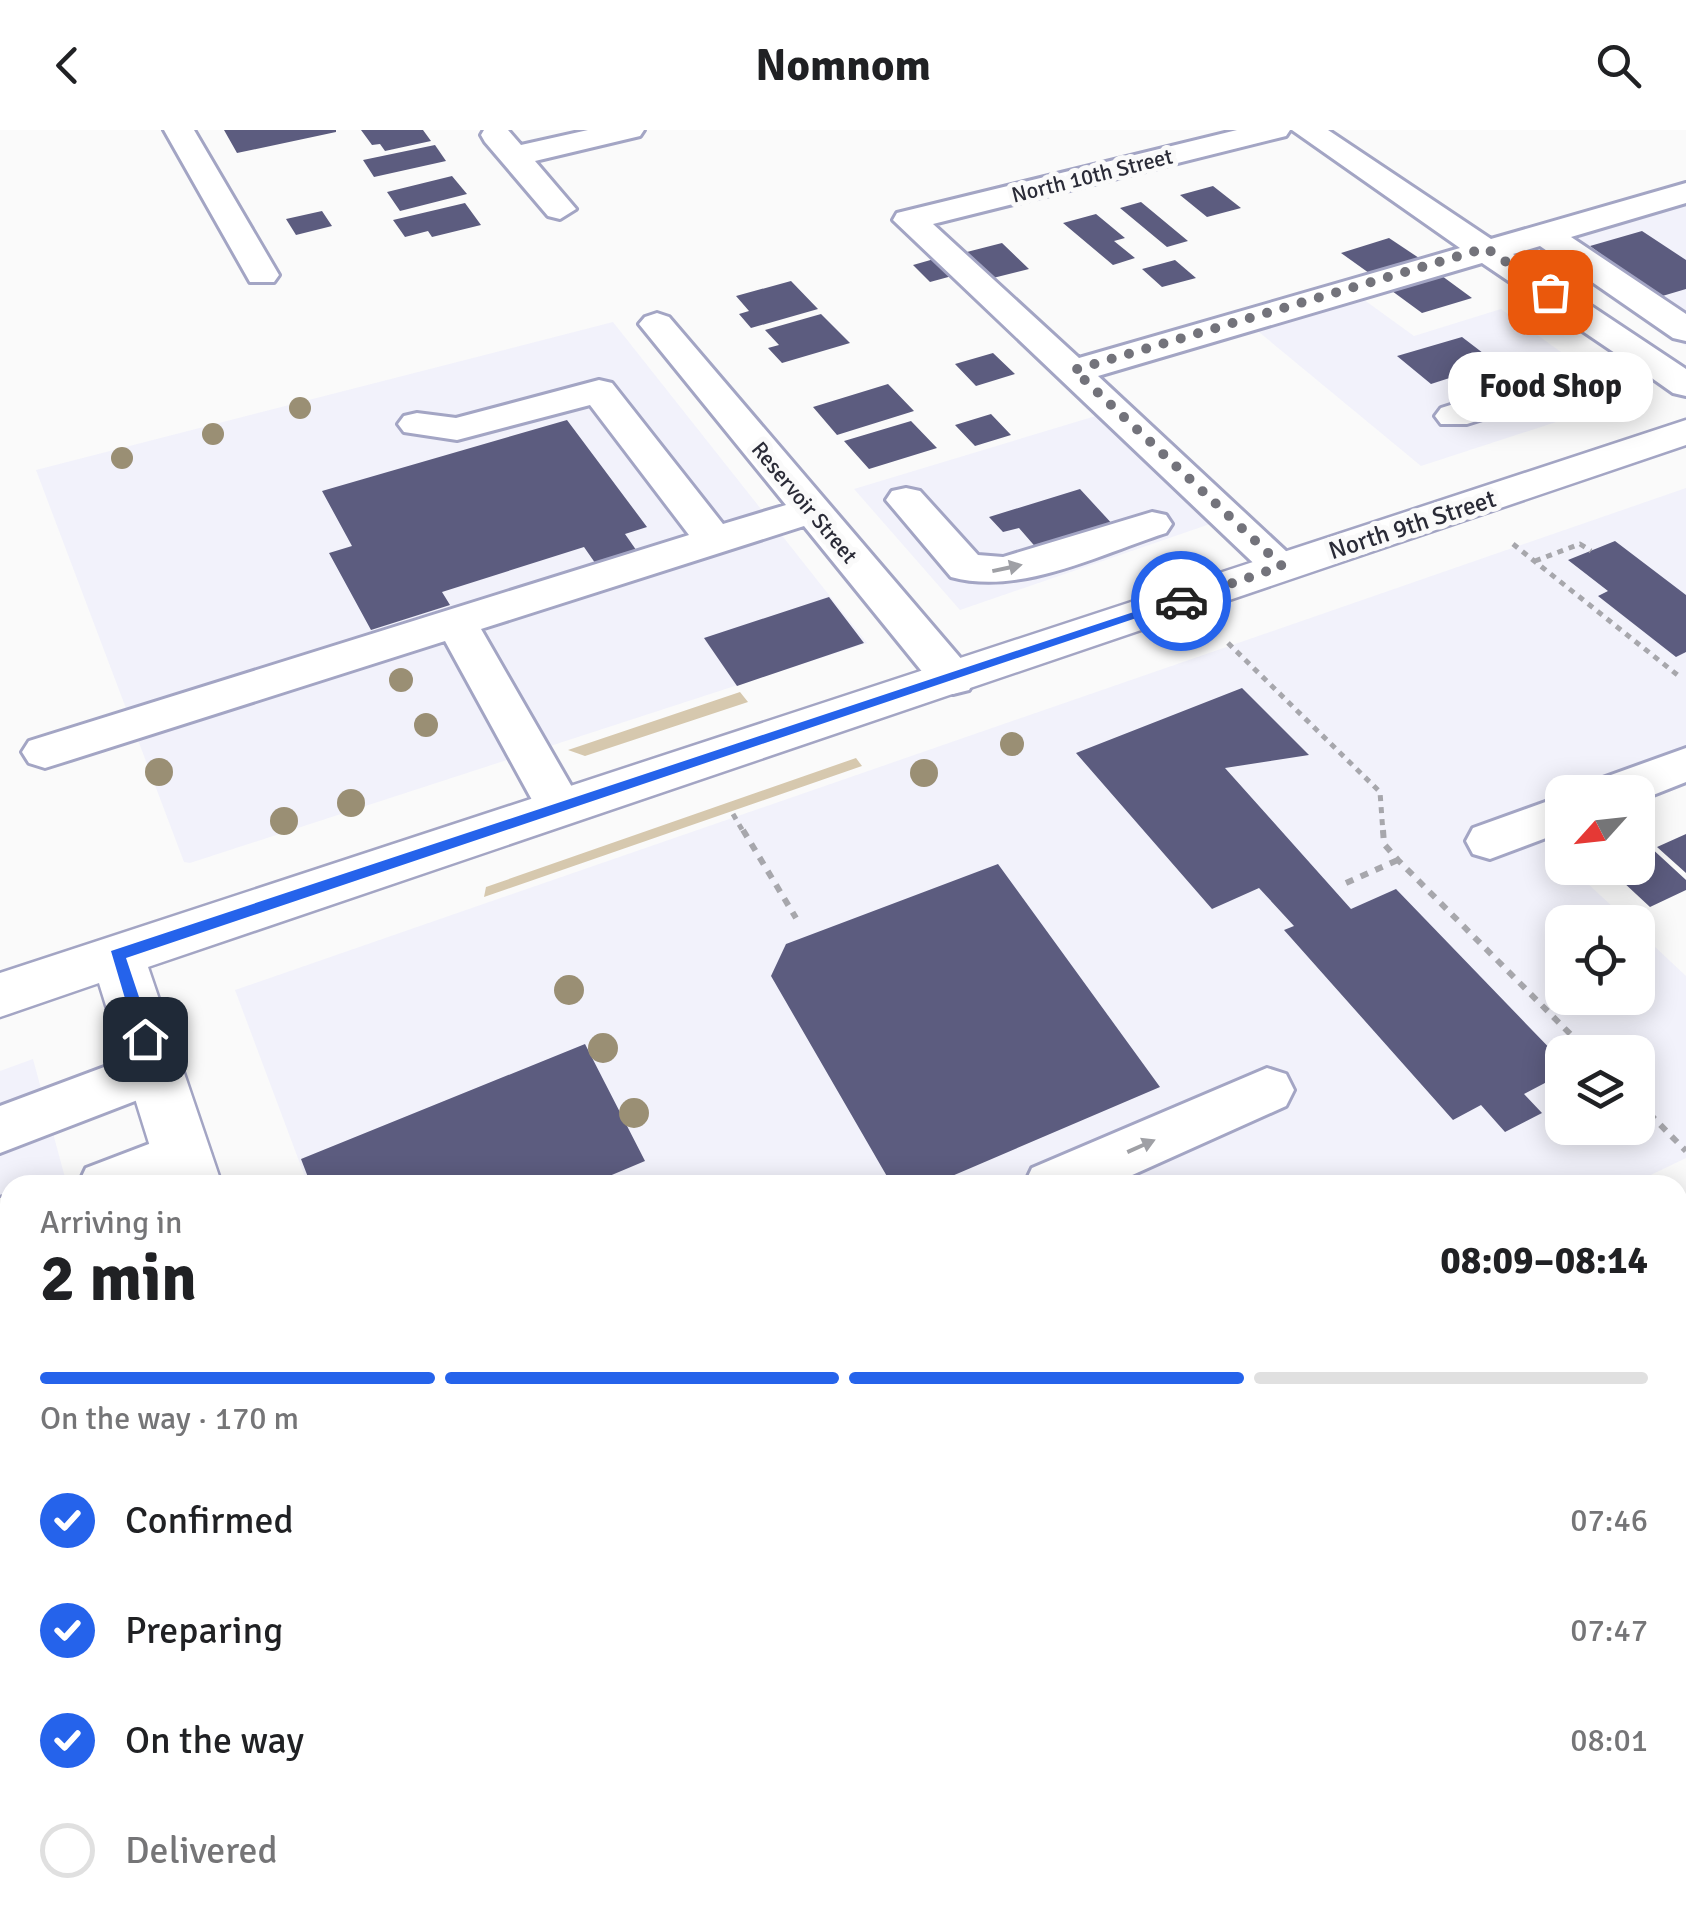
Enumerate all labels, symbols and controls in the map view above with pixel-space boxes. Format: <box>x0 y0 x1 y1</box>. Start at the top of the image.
icon: back <box>40 38 95 93</box>
text: Nomnom <box>755 38 931 93</box>
icon: search <box>1591 38 1646 93</box>
street label: North 10th Street <box>1009 142 1176 209</box>
pin <box>1508 250 1593 335</box>
icon: bag <box>1523 265 1578 320</box>
callout: Food Shop <box>1448 352 1652 422</box>
text: Food Shop <box>1479 367 1622 406</box>
street label: Reservoir Street <box>746 436 864 569</box>
street label: North 9th Street <box>1325 483 1500 566</box>
courier <box>1131 551 1231 651</box>
one-way arrow <box>992 559 1023 575</box>
icon: car <box>1154 574 1209 629</box>
north arrow <box>1545 775 1655 885</box>
map controls <box>1545 775 1655 1145</box>
button: locate <box>1545 905 1655 1015</box>
pin <box>103 997 188 1082</box>
icon: home <box>118 1012 173 1067</box>
button: layers <box>1545 1035 1655 1145</box>
one-way arrow <box>1126 1138 1156 1154</box>
text: Arriving in <box>40 1203 182 1242</box>
text: 08:09–08:14 <box>1440 1237 1648 1284</box>
text: 2 min <box>40 1239 197 1319</box>
text: On the way · 170 m <box>40 1399 299 1438</box>
icon: check <box>40 1493 95 1548</box>
text: Confirmed <box>125 1497 294 1544</box>
text: 07:46 <box>1570 1501 1648 1540</box>
icon: check <box>40 1603 95 1658</box>
text: Preparing <box>125 1607 283 1654</box>
text: 07:47 <box>1570 1611 1648 1650</box>
icon: check <box>40 1713 95 1768</box>
text: On the way <box>125 1717 304 1764</box>
text: 08:01 <box>1570 1721 1648 1760</box>
text: Delivered <box>125 1827 278 1874</box>

